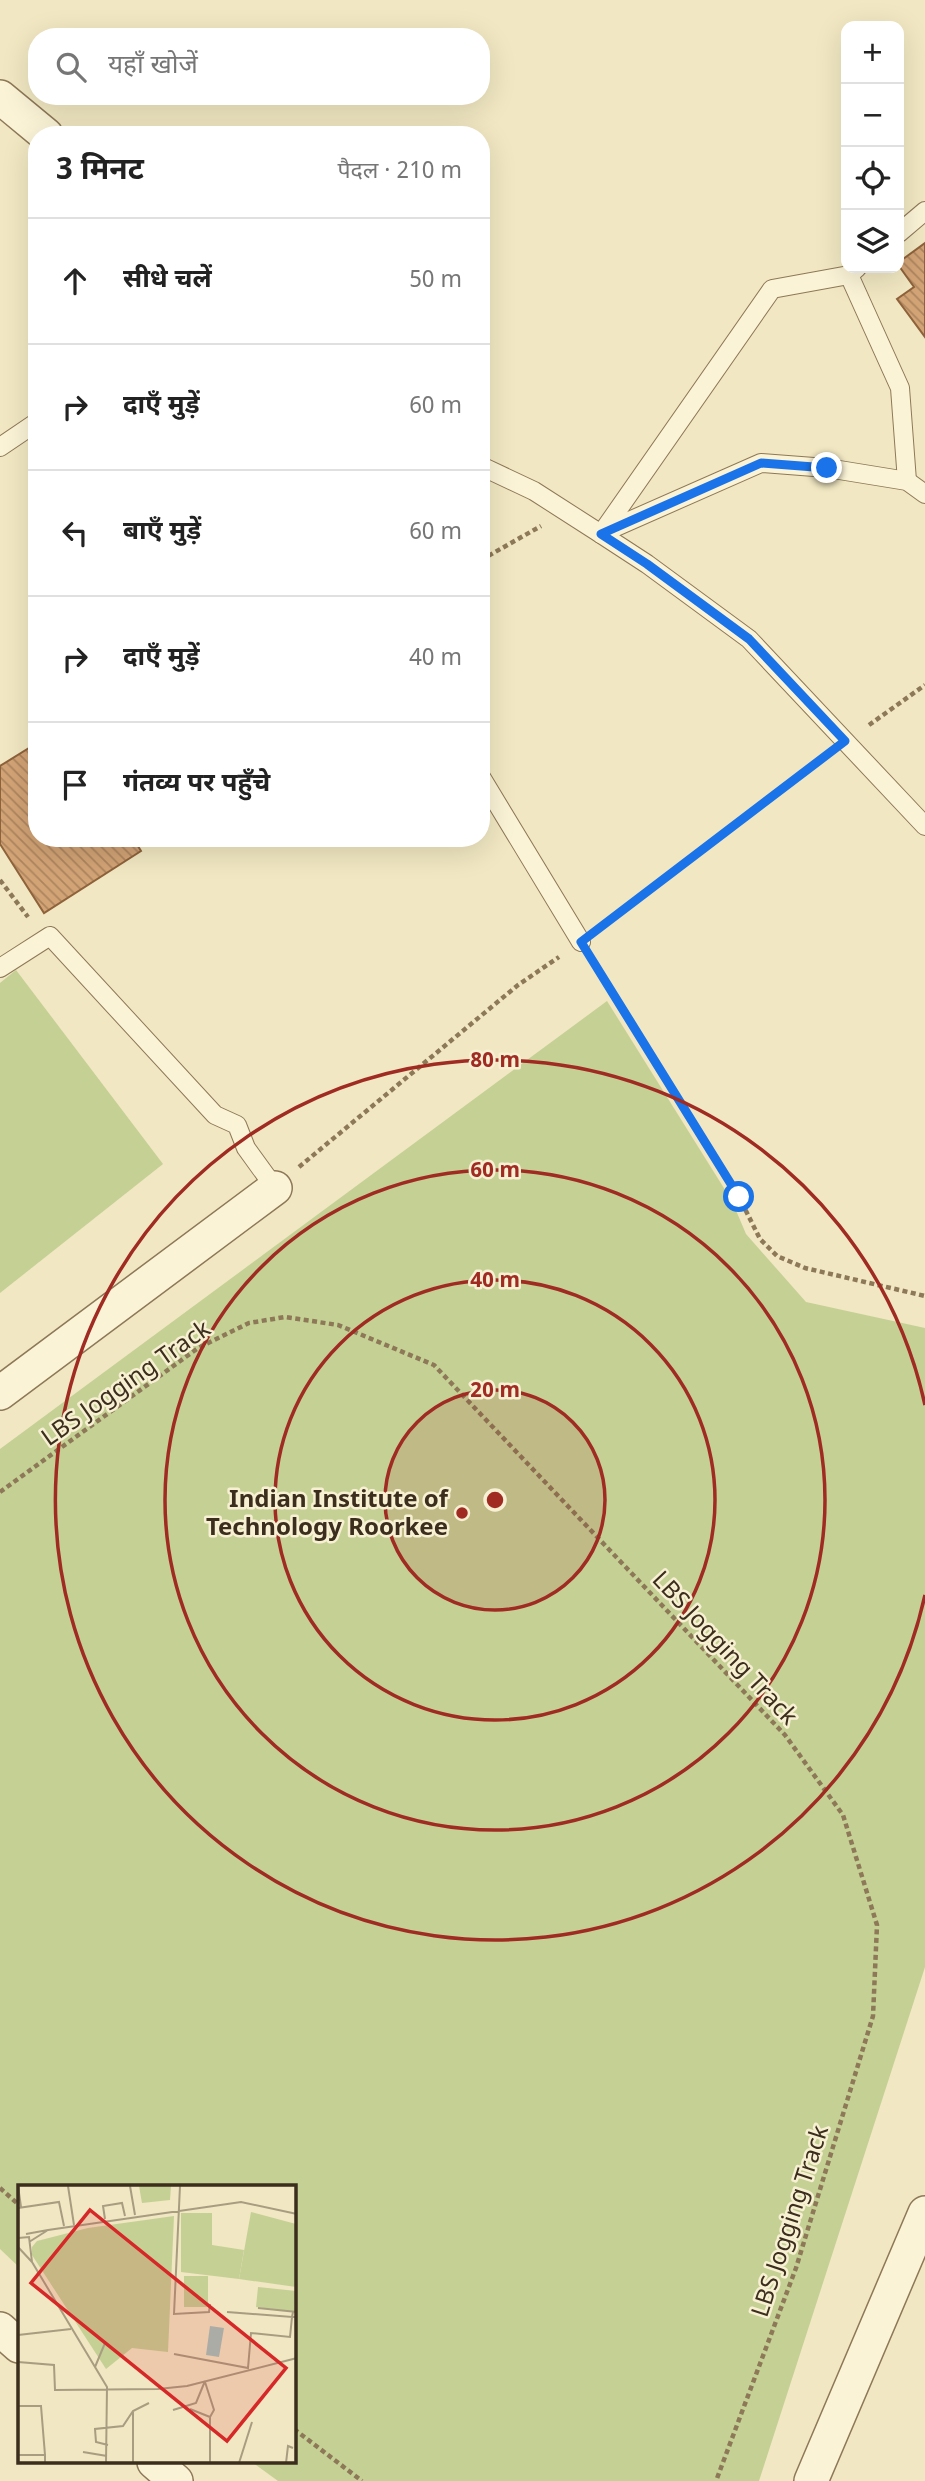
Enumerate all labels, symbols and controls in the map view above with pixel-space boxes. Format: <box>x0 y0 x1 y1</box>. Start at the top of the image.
map controls <box>841 21 904 273</box>
button: + <box>841 21 904 84</box>
search box <box>28 28 490 105</box>
icon: search <box>52 48 90 86</box>
text: यहाँ खोजें <box>108 50 198 84</box>
button: − <box>841 84 904 147</box>
button: locate <box>841 147 904 210</box>
text: 3 मिनट <box>56 152 144 191</box>
text: पैदल · 210 m <box>338 157 462 187</box>
button: layers <box>841 210 904 273</box>
icon: ahead <box>56 262 94 300</box>
text: सीधे चलें <box>123 264 212 298</box>
text: 50 m <box>409 266 462 296</box>
icon: right <box>56 388 94 426</box>
text: दाएँ मुड़ें <box>123 390 200 424</box>
text: 60 m <box>409 392 462 422</box>
route end <box>811 452 842 483</box>
icon: left <box>56 514 94 552</box>
text: बाएँ मुड़ें <box>123 516 201 550</box>
text: 60 m <box>409 518 462 548</box>
icon: right <box>56 640 94 678</box>
text: दाएँ मुड़ें <box>123 642 200 676</box>
text: 40 m <box>409 644 462 674</box>
icon: arrive <box>56 766 94 804</box>
text: गंतव्य पर पहुँचे <box>123 768 270 802</box>
text: 80 m <box>470 1048 520 1076</box>
text: 60 m <box>470 1158 520 1186</box>
route start <box>723 1181 754 1212</box>
text: 40 m <box>470 1268 520 1296</box>
street label: LBS Jogging Track <box>36 1314 218 1455</box>
text: 20 m <box>470 1378 520 1406</box>
place label: Indian Institute of Technology Roorkee <box>206 1485 450 1545</box>
centre of rings <box>483 1488 507 1512</box>
marker: Indian Institute of Technology Roorkee <box>454 1505 470 1521</box>
street label: LBS Jogging Track <box>644 1565 803 1733</box>
street label: LBS Jogging Track <box>746 2122 838 2321</box>
inset map <box>18 2185 296 2464</box>

